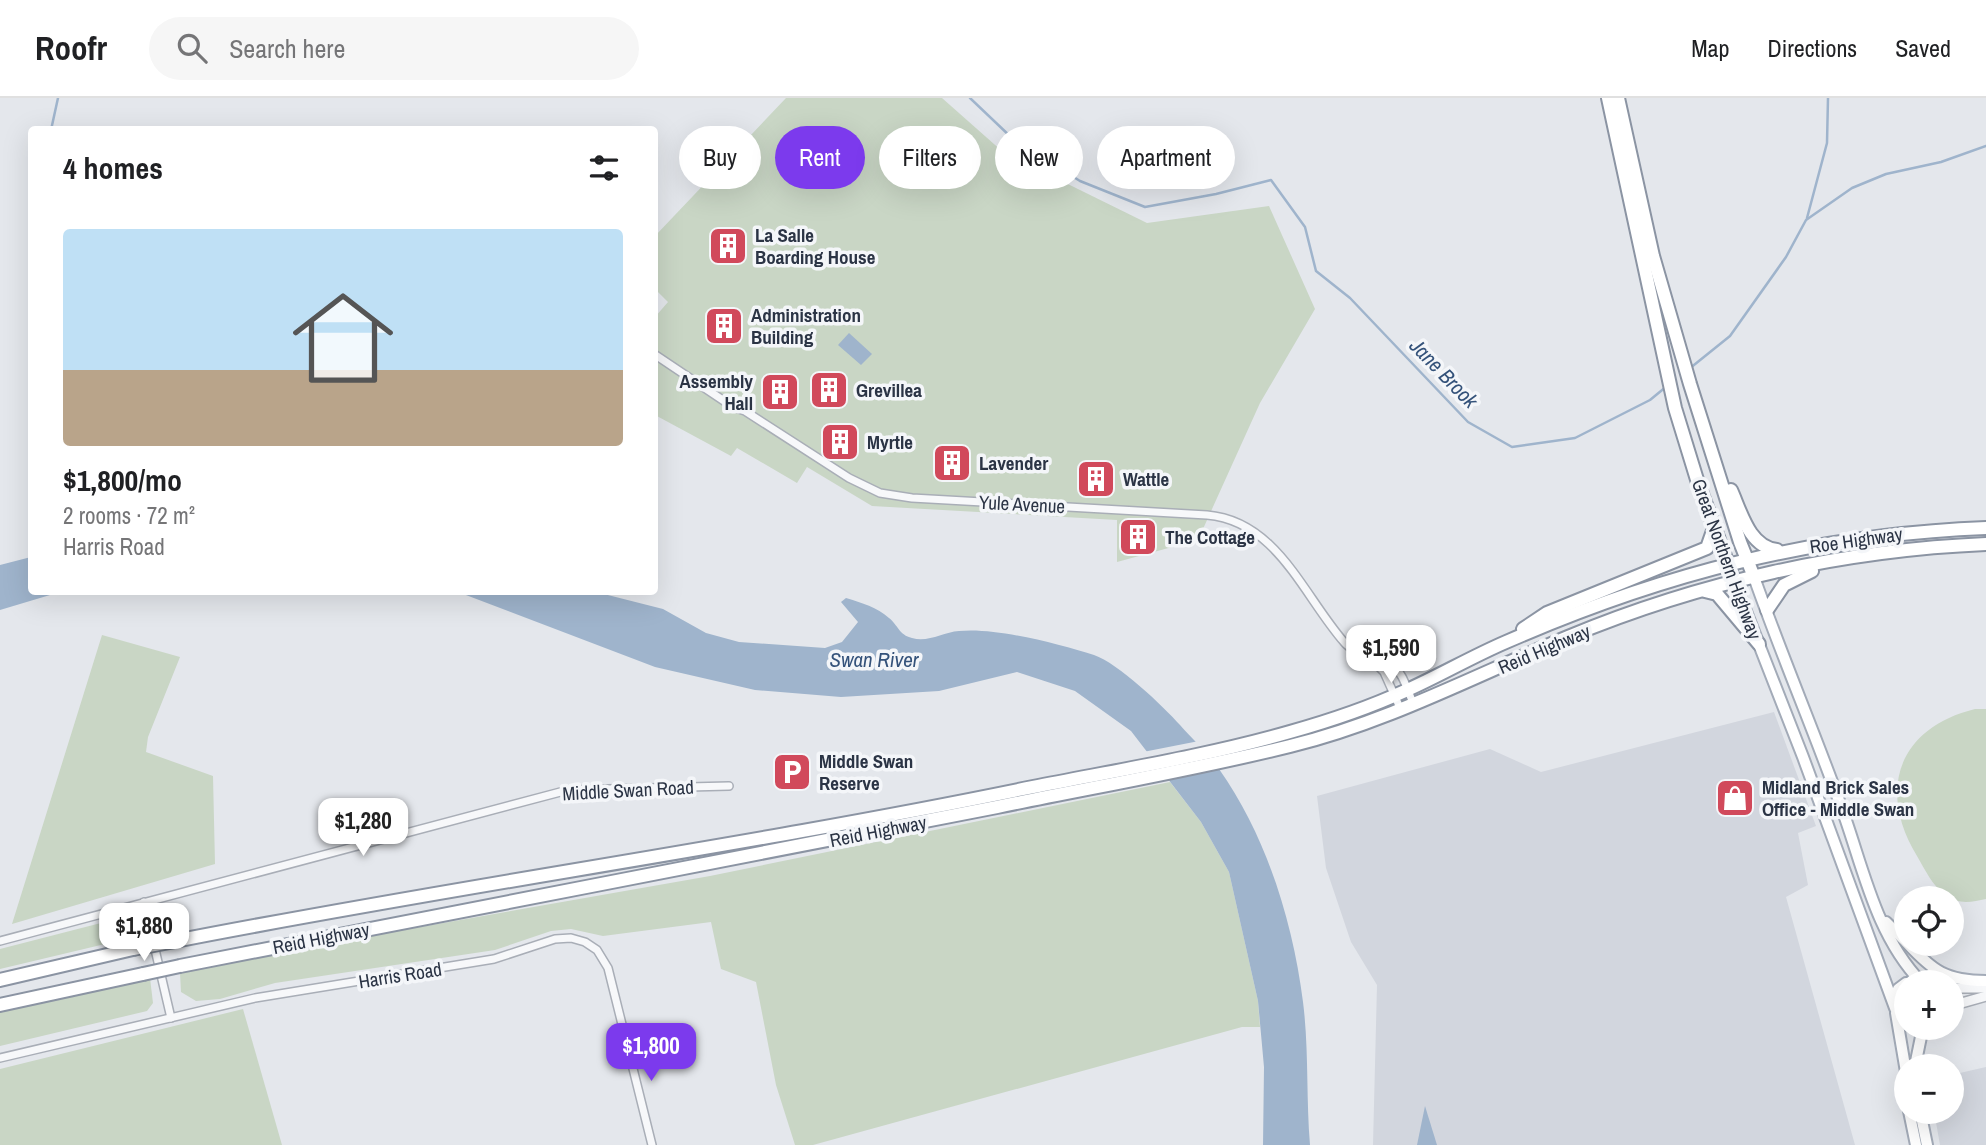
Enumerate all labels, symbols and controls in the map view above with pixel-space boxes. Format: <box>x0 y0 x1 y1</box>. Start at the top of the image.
search box <box>149 17 639 80</box>
text: Roofr <box>35 26 107 70</box>
icon: search <box>173 29 211 67</box>
text: Search here <box>229 31 345 66</box>
text: Map <box>1691 32 1729 64</box>
text: Directions <box>1767 32 1857 64</box>
text: Saved <box>1895 32 1951 64</box>
chip: Buy <box>679 126 761 189</box>
chip: Rent <box>775 126 865 189</box>
chip: Filters <box>879 126 981 189</box>
chip: New <box>995 126 1083 189</box>
chip: Apartment <box>1097 126 1235 189</box>
text: 4 homes <box>63 148 163 188</box>
icon: filters <box>585 149 623 187</box>
place label: La Salle Boarding House <box>755 222 876 270</box>
building icon: La Salle Boarding House <box>707 225 749 267</box>
icon: home <box>280 275 406 401</box>
place label: Administration Building <box>751 302 861 350</box>
building icon: Administration Building <box>703 305 745 347</box>
water label: Jane Brook <box>1403 331 1486 415</box>
place label: Assembly Hall <box>679 368 753 416</box>
building icon: Grevillea <box>808 369 850 411</box>
building icon: Assembly Hall <box>759 371 801 413</box>
place label: Grevillea <box>856 377 922 403</box>
building icon: Myrtle <box>819 421 861 463</box>
place label: Myrtle <box>867 429 913 455</box>
building icon: Lavender <box>931 442 973 484</box>
place label: Lavender <box>979 450 1048 476</box>
building icon: Wattle <box>1075 458 1117 500</box>
text: $1,800/mo <box>63 460 182 500</box>
place label: Wattle <box>1123 466 1170 492</box>
street label: Great Northern Highway <box>1686 475 1768 643</box>
street label: Yule Avenue <box>978 489 1066 519</box>
text: 2 rooms · 72 m² <box>63 500 195 531</box>
building icon: The Cottage <box>1117 516 1159 558</box>
street label: Roe Highway <box>1808 521 1904 559</box>
place label: The Cottage <box>1165 524 1255 550</box>
text: Harris Road <box>63 531 165 562</box>
street label: Reid Highway <box>1494 618 1594 680</box>
pin: $1,590 <box>1334 626 1448 685</box>
text: $1,590 <box>1362 632 1420 663</box>
water label: Swan River <box>830 645 920 674</box>
place label: Middle Swan Reserve <box>819 748 913 796</box>
parking icon: Middle Swan Reserve <box>771 751 813 793</box>
street label: Middle Swan Road <box>562 774 694 806</box>
place label: Midland Brick Sales Office - Middle Swan <box>1762 774 1914 822</box>
shop icon: Midland Brick Sales Office - Middle Swan <box>1714 777 1756 819</box>
pin: $1,280 <box>306 798 420 858</box>
text: $1,280 <box>334 805 392 836</box>
street label: Reid Highway <box>827 809 929 853</box>
map controls <box>1894 886 1964 1124</box>
button: locate <box>1894 886 1964 956</box>
pin: $1,880 <box>87 904 201 963</box>
text: $1,880 <box>115 910 173 941</box>
street label: Reid Highway <box>270 916 372 960</box>
street label: Harris Road <box>356 956 444 994</box>
button: + <box>1894 970 1964 1040</box>
pin: $1,800 <box>594 1024 708 1083</box>
text: $1,800 <box>622 1030 680 1061</box>
button: − <box>1894 1054 1964 1124</box>

